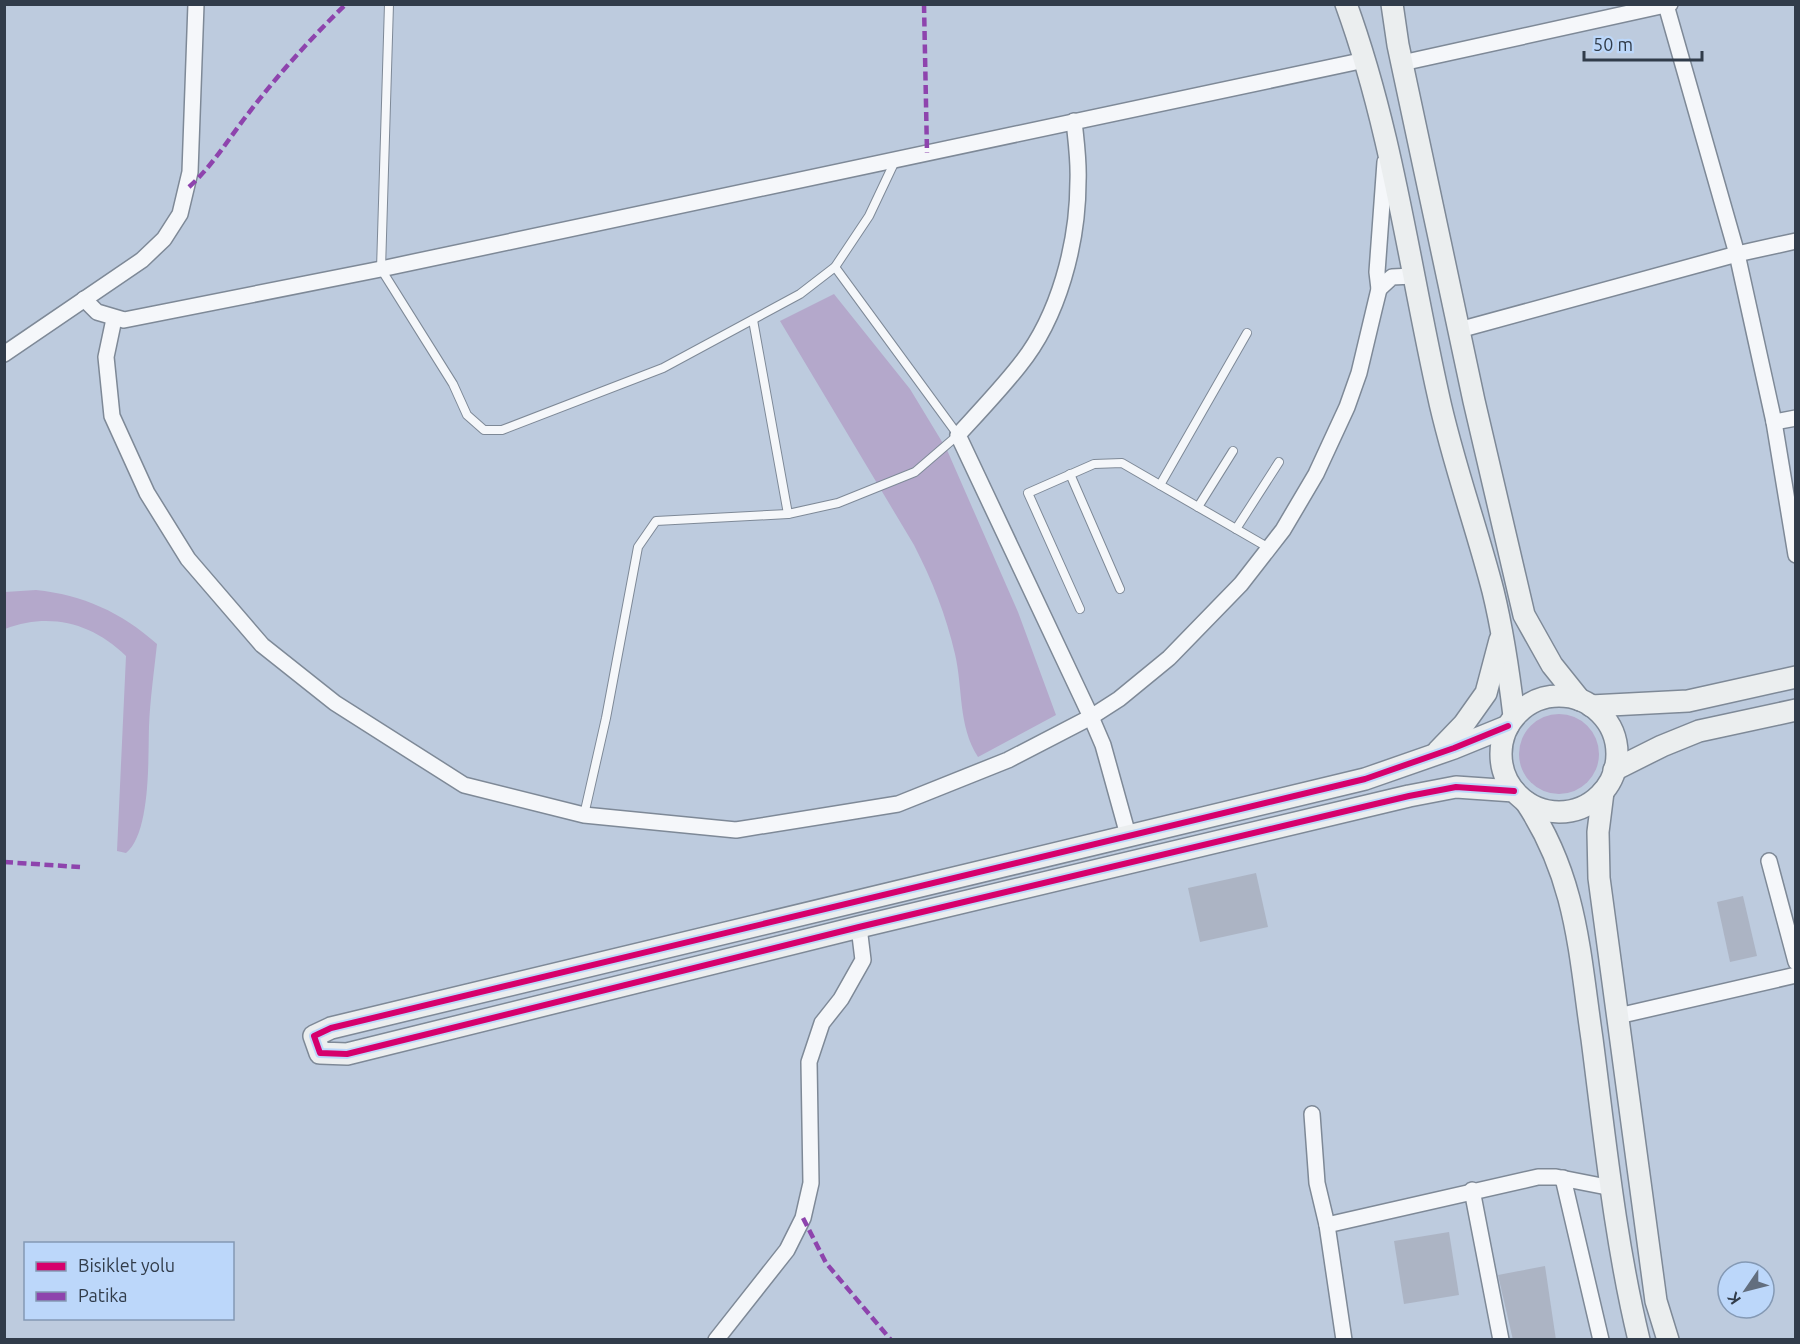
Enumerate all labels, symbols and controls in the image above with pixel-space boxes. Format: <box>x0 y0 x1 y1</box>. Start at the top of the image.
scale bar <box>1584 24 1702 62</box>
text: 50 m <box>1593 34 1633 54</box>
legend <box>24 1242 234 1320</box>
text: Bisiklet yolu <box>78 1255 175 1275</box>
north arrow <box>1716 1260 1776 1320</box>
text: Patika <box>78 1285 128 1305</box>
text: K <box>1723 1289 1744 1308</box>

